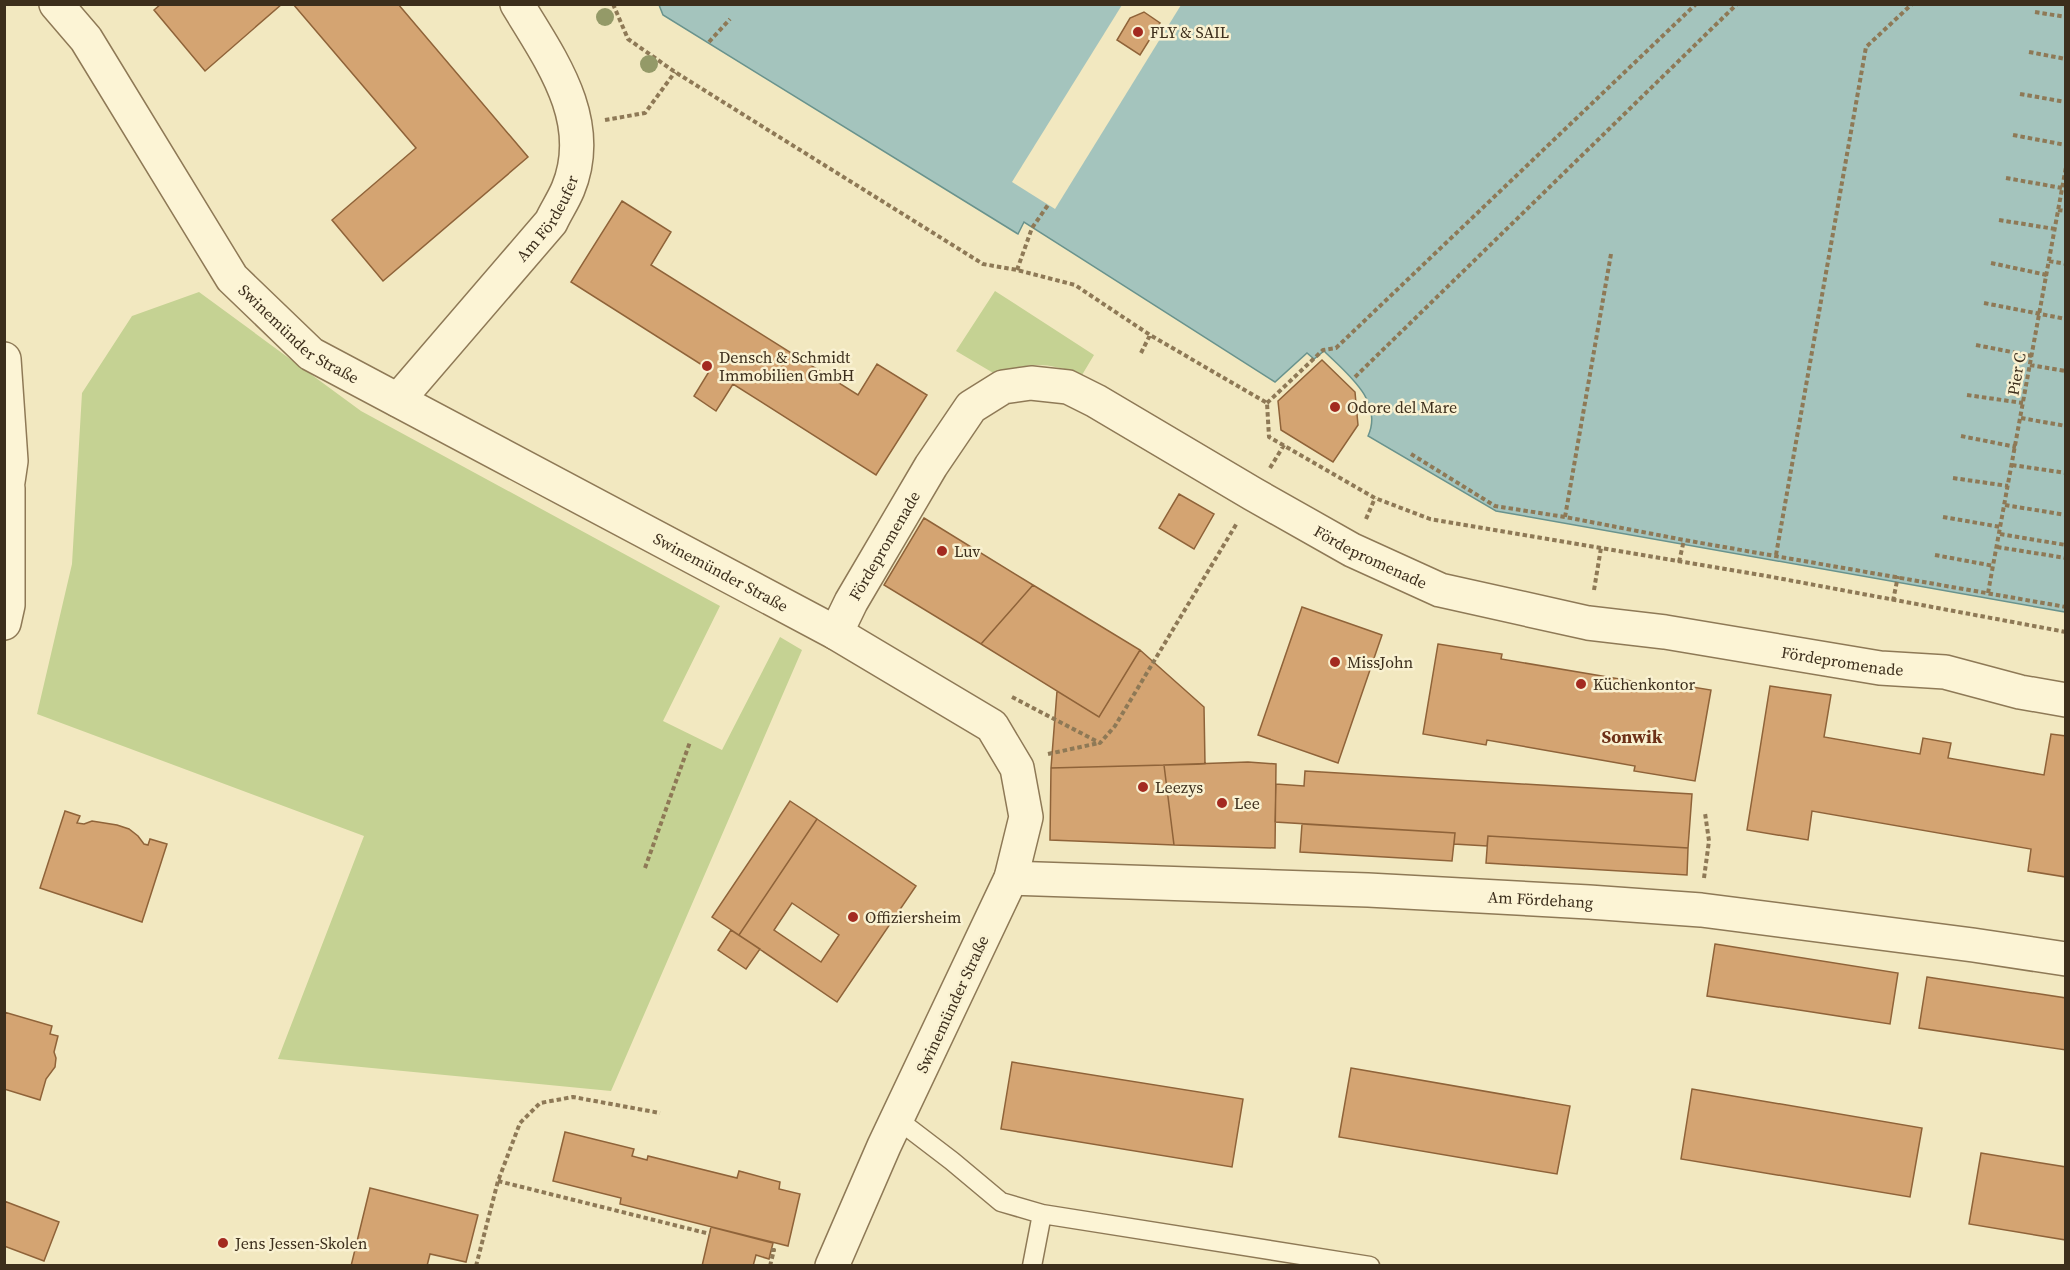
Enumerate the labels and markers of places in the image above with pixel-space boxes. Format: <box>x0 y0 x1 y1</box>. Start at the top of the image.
place label: FLY & SAIL <box>1150 21 1229 43</box>
marker: FLY & SAIL <box>1131 25 1145 39</box>
place label: Densch & Schmidt Immobilien GmbH <box>719 346 854 386</box>
marker: Densch & Schmidt Immobilien GmbH <box>700 359 714 373</box>
place label: Odore del Mare <box>1347 396 1457 418</box>
marker: Odore del Mare <box>1328 400 1342 414</box>
place label: Luv <box>954 540 980 562</box>
marker: Luv <box>935 544 949 558</box>
place label: MissJohn <box>1347 651 1414 673</box>
marker: MissJohn <box>1328 655 1342 669</box>
place label: Küchenkontor <box>1593 673 1695 695</box>
marker: Küchenkontor <box>1574 677 1588 691</box>
place label: Leezys <box>1155 776 1203 798</box>
marker: Leezys <box>1136 780 1150 794</box>
place label: Lee <box>1234 792 1260 814</box>
marker: Lee <box>1215 796 1229 810</box>
place label: Offiziersheim <box>865 906 961 928</box>
marker: Offiziersheim <box>846 910 860 924</box>
place label: Jens Jessen-Skolen <box>234 1232 368 1254</box>
marker: Jens Jessen-Skolen <box>216 1236 230 1250</box>

